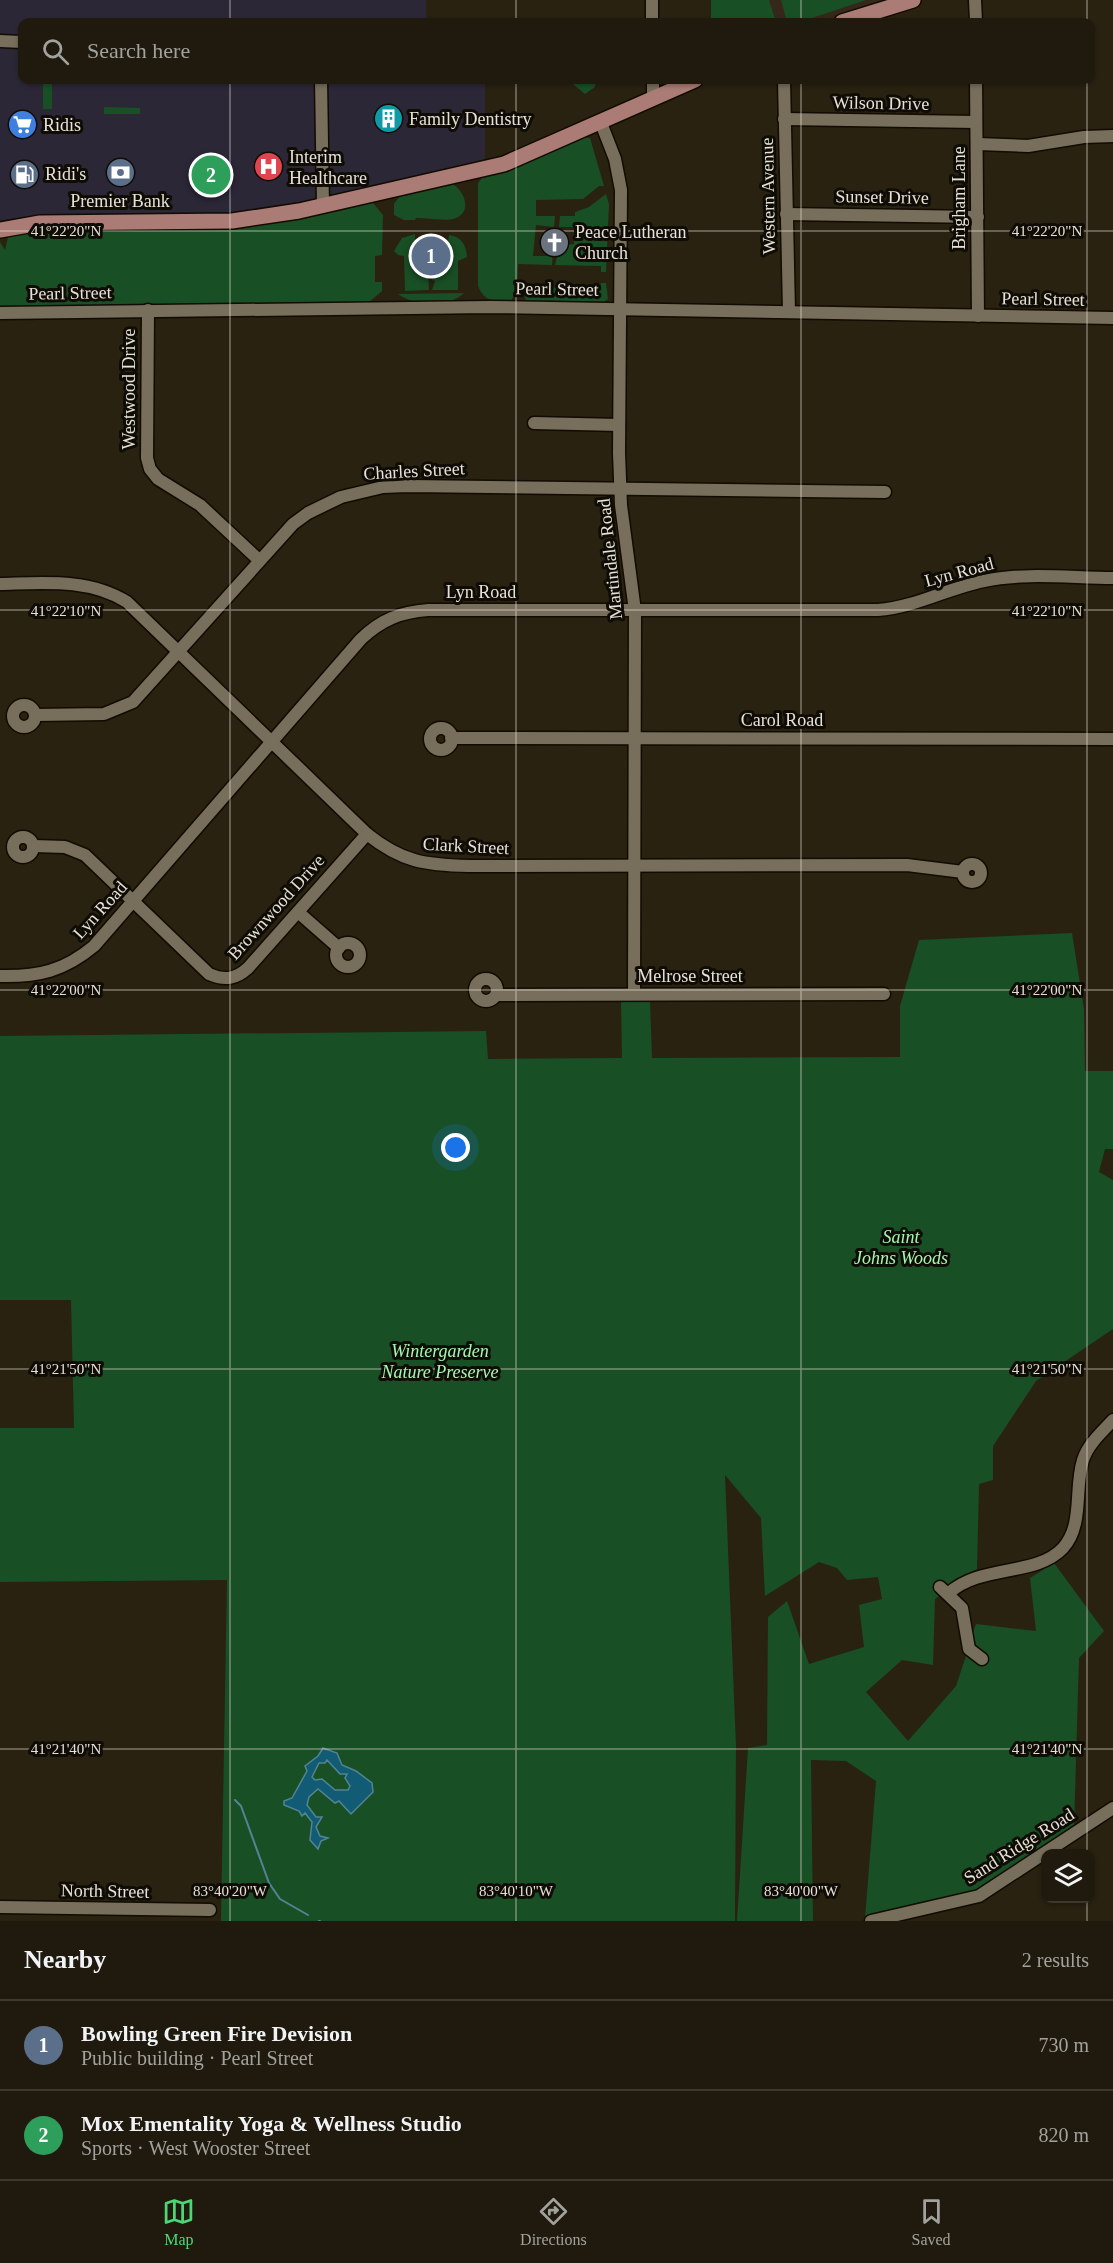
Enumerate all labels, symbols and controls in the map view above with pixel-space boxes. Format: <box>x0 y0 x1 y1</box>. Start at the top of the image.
search box <box>18 18 1095 84</box>
icon: search <box>39 35 72 68</box>
text: Search here <box>87 38 190 63</box>
street label: Wilson Drive <box>832 92 930 114</box>
building icon: Family Dentistry <box>372 103 404 135</box>
supermarket icon: Ridis <box>6 109 38 141</box>
place label: Family Dentistry <box>409 109 532 129</box>
place label: Ridis <box>43 115 81 135</box>
street label: Western Avenue <box>757 137 779 255</box>
street label: Brigham Lane <box>949 146 969 250</box>
place label: Interim Healthcare <box>289 147 367 188</box>
hospital icon: Interim Healthcare <box>252 151 284 183</box>
pin: 2 <box>192 152 230 198</box>
bank icon: Premier Bank <box>104 156 136 188</box>
fuel station icon: Ridi's <box>8 158 40 190</box>
place label: Ridi's <box>45 164 86 184</box>
street label: Sunset Drive <box>835 186 929 208</box>
place label: Premier Bank <box>70 191 170 211</box>
place label: Peace Lutheran Church <box>575 222 686 263</box>
text: 41°22'20"N <box>31 223 101 239</box>
text: 41°22'20"N <box>1012 223 1082 239</box>
church icon: Peace Lutheran Church <box>538 226 570 258</box>
pin: 1 <box>412 234 450 278</box>
street label: Pearl Street <box>515 278 599 300</box>
street label: Pearl Street <box>28 282 112 304</box>
street label: Pearl Street <box>1001 288 1085 310</box>
street label: Westwood Drive <box>119 328 139 450</box>
street label: Charles Street <box>363 458 465 484</box>
street label: Martindale Road <box>594 498 626 620</box>
street label: Lyn Road <box>922 553 996 591</box>
street label: Lyn Road <box>446 582 516 602</box>
text: 41°22'10"N <box>31 603 101 619</box>
text: 41°22'10"N <box>1012 603 1082 619</box>
street label: Carol Road <box>741 710 823 730</box>
street label: Clark Street <box>422 834 510 858</box>
street label: Brownwood Drive <box>224 850 328 964</box>
street label: Lyn Road <box>69 877 131 943</box>
street label: Melrose Street <box>637 966 743 986</box>
text: 41°22'00"N <box>31 982 101 998</box>
text: 41°22'00"N <box>1012 982 1082 998</box>
your location <box>441 1133 470 1162</box>
park label: Saint Johns Woods <box>854 1227 948 1268</box>
park label: Wintergarden Nature Preserve <box>380 1341 499 1382</box>
text: 41°21'50"N <box>31 1361 101 1377</box>
text: 41°21'50"N <box>1012 1361 1082 1377</box>
text: 41°21'40"N <box>31 1741 101 1757</box>
text: 41°21'40"N <box>1012 1741 1082 1757</box>
street label: Sand Ridge Road <box>960 1804 1078 1888</box>
map controls <box>1041 1849 1095 1903</box>
button: layers <box>1041 1849 1095 1903</box>
street label: North Street <box>61 1880 149 1902</box>
text: 83°40'20"W <box>193 1883 268 1899</box>
text: 83°40'10"W <box>479 1883 554 1899</box>
text: 83°40'00"W <box>764 1883 839 1899</box>
text: Nearby <box>24 1945 106 1974</box>
text: 2 results <box>1022 1949 1089 1971</box>
text: Bowling Green Fire Devision <box>81 2021 352 2046</box>
text: 1 <box>39 2034 49 2056</box>
text: 730 m <box>1038 2034 1089 2056</box>
text: Public building · Pearl Street <box>81 2047 313 2069</box>
text: Mox Ementality Yoga & Wellness Studio <box>81 2111 462 2136</box>
text: 2 <box>39 2124 49 2146</box>
text: 820 m <box>1038 2124 1089 2146</box>
text: Sports · West Wooster Street <box>81 2137 310 2159</box>
tab: Map <box>162 2195 195 2249</box>
tab: Directions <box>520 2195 587 2249</box>
tab: Saved <box>911 2195 951 2249</box>

